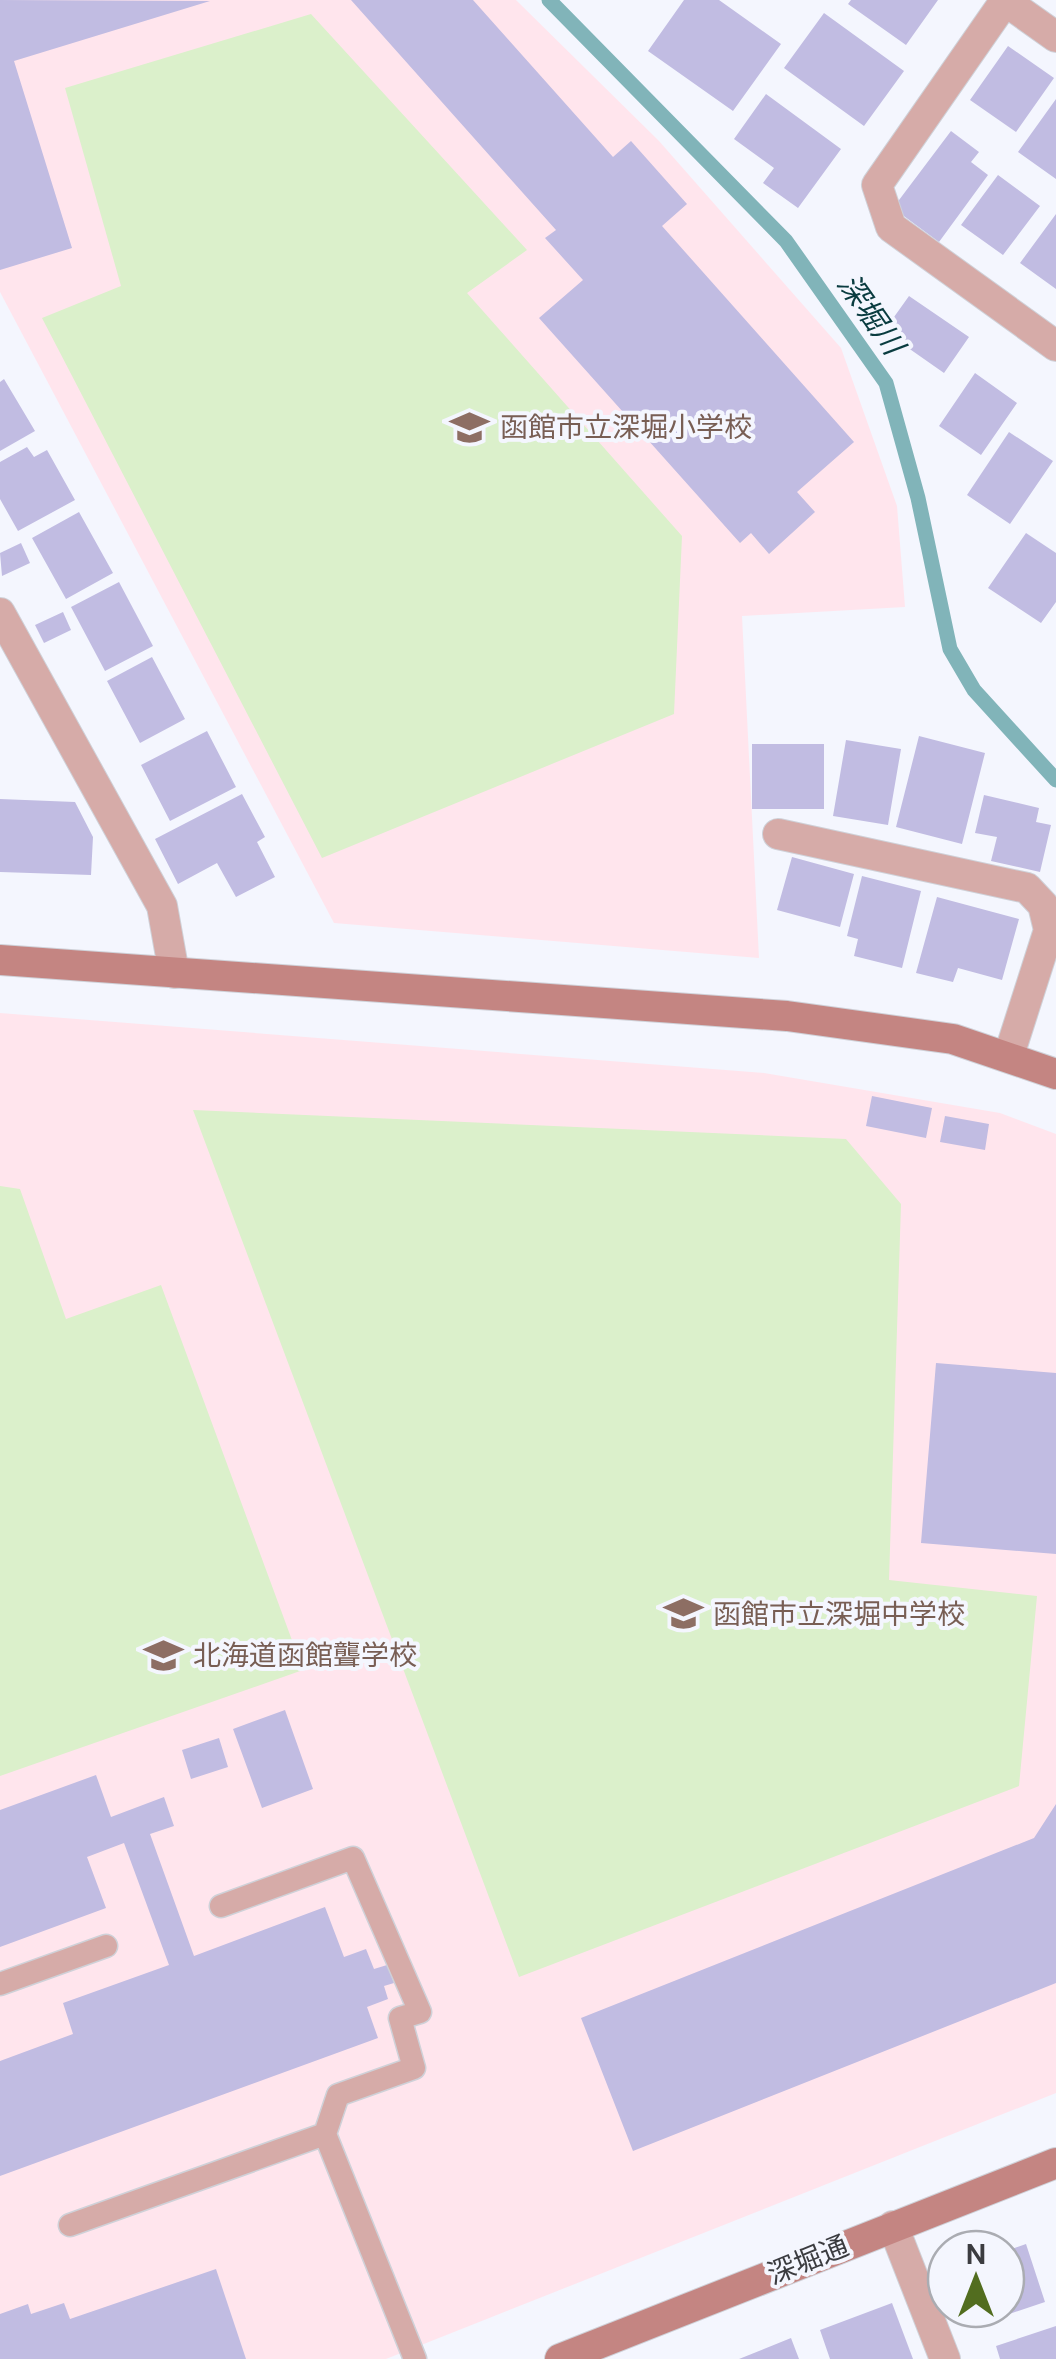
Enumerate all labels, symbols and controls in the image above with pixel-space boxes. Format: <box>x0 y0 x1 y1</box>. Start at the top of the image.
water label: 深堀川 <box>829 266 915 365</box>
school or university icon: 函館市立深堀小学校 <box>449 406 491 448</box>
place label: 函館市立深堀小学校 <box>500 409 752 446</box>
school or university icon: 函館市立深堀中学校 <box>662 1593 704 1635</box>
place label: 函館市立深堀中学校 <box>713 1596 965 1633</box>
school or university icon: 北海道函館聾学校 <box>142 1634 184 1676</box>
place label: 北海道函館聾学校 <box>193 1637 417 1674</box>
street label: 深堀通 <box>762 2227 854 2293</box>
north arrow <box>926 2229 1026 2329</box>
text: N <box>966 2236 986 2273</box>

